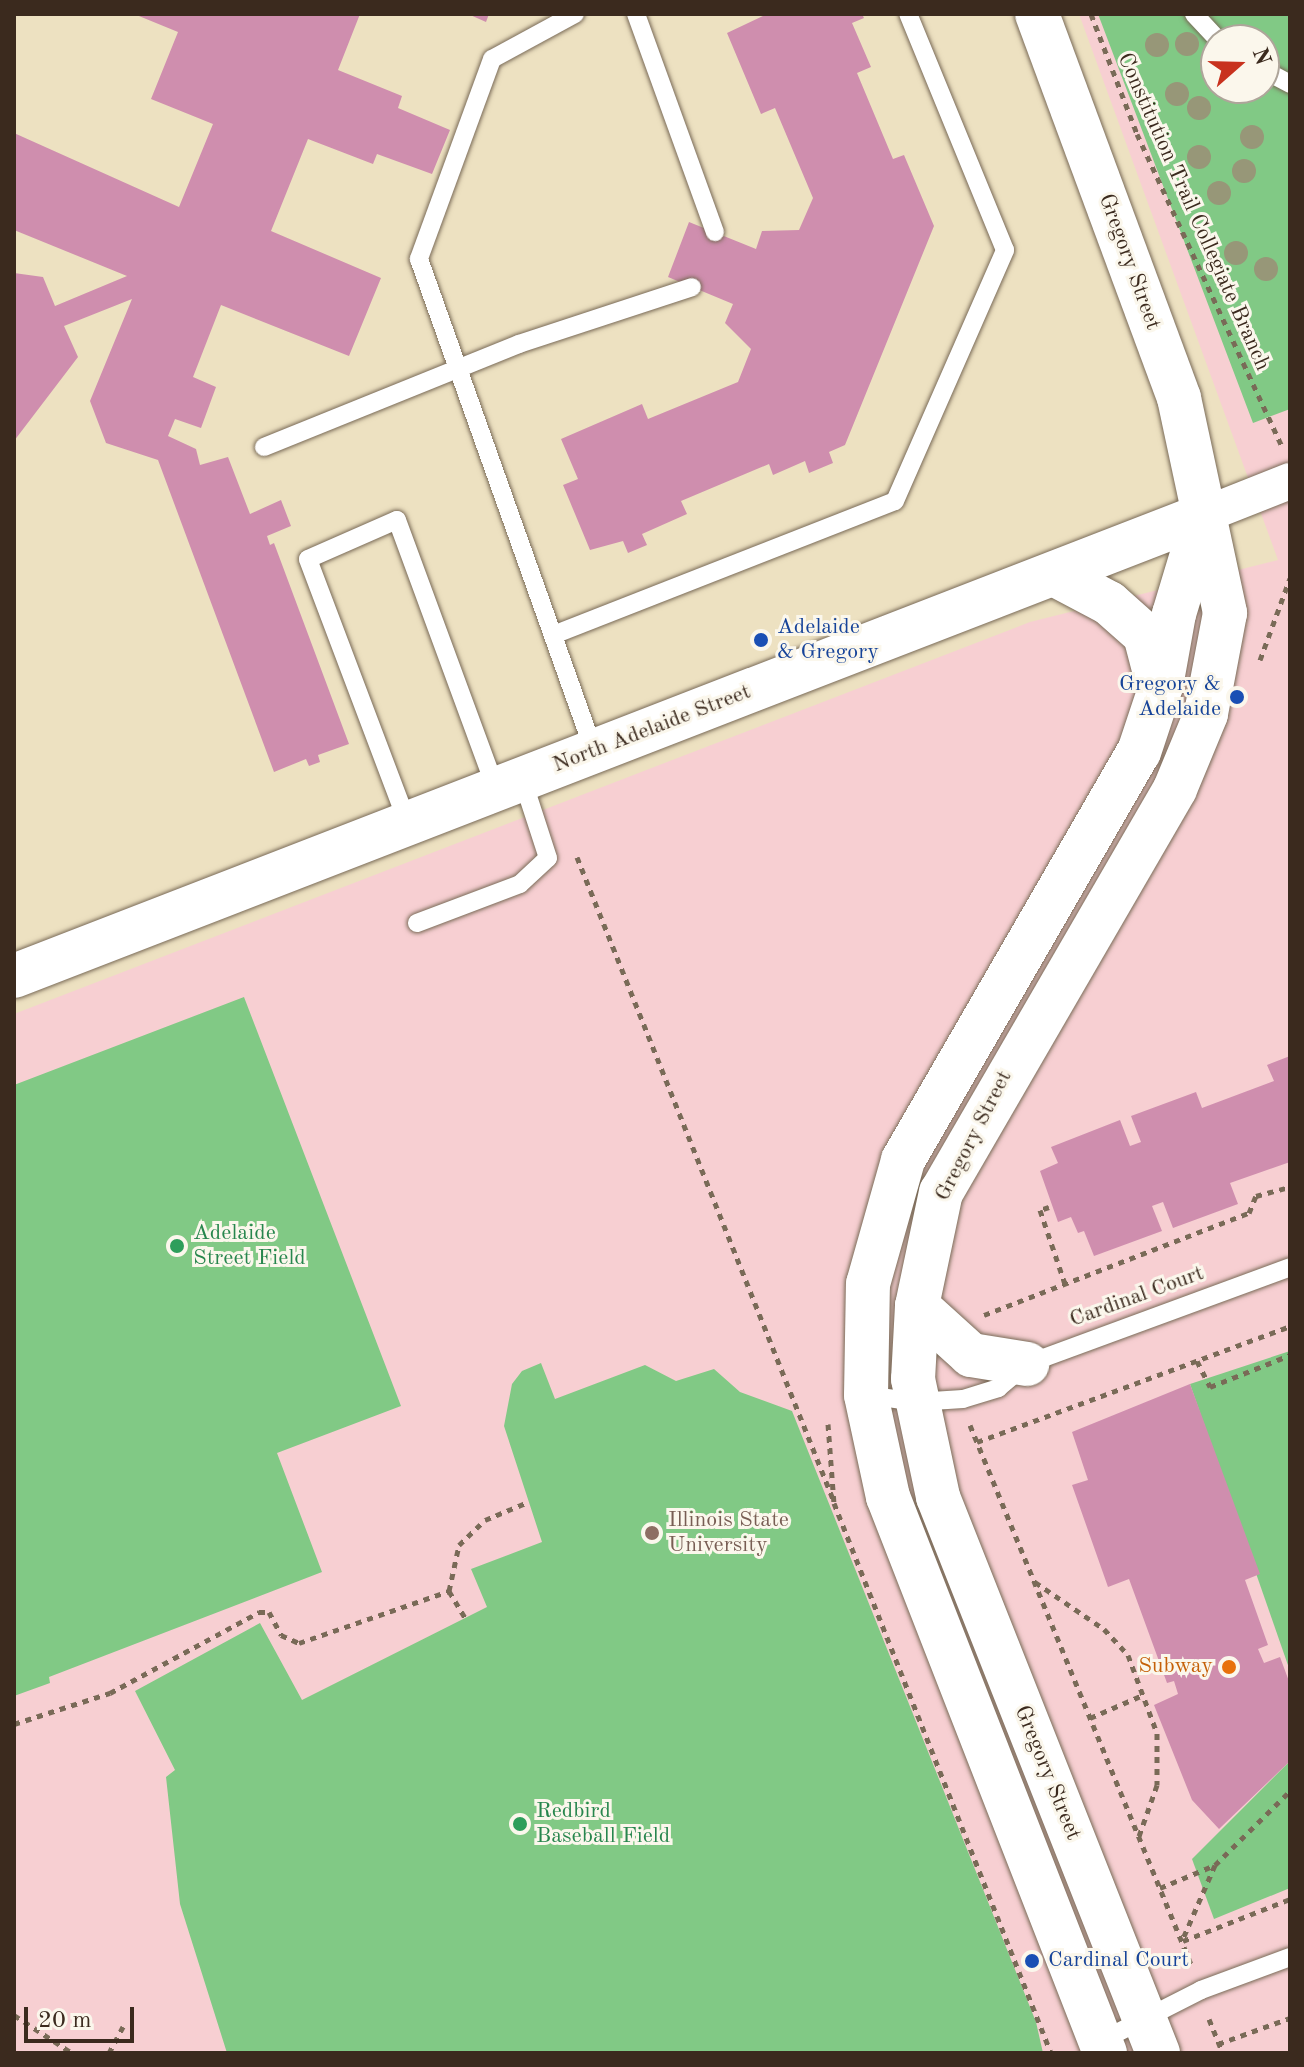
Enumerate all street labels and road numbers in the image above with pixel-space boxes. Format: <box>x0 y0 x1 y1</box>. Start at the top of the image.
street label: Constitution Trail Collegiate Branch <box>1111 49 1275 375</box>
street label: Gregory Street <box>1092 190 1166 334</box>
street label: North Adelaide Street <box>549 679 755 779</box>
street label: Gregory Street <box>930 1066 1018 1206</box>
street label: Cardinal Court <box>1066 1260 1208 1334</box>
street label: Gregory Street <box>1008 1702 1086 1844</box>

